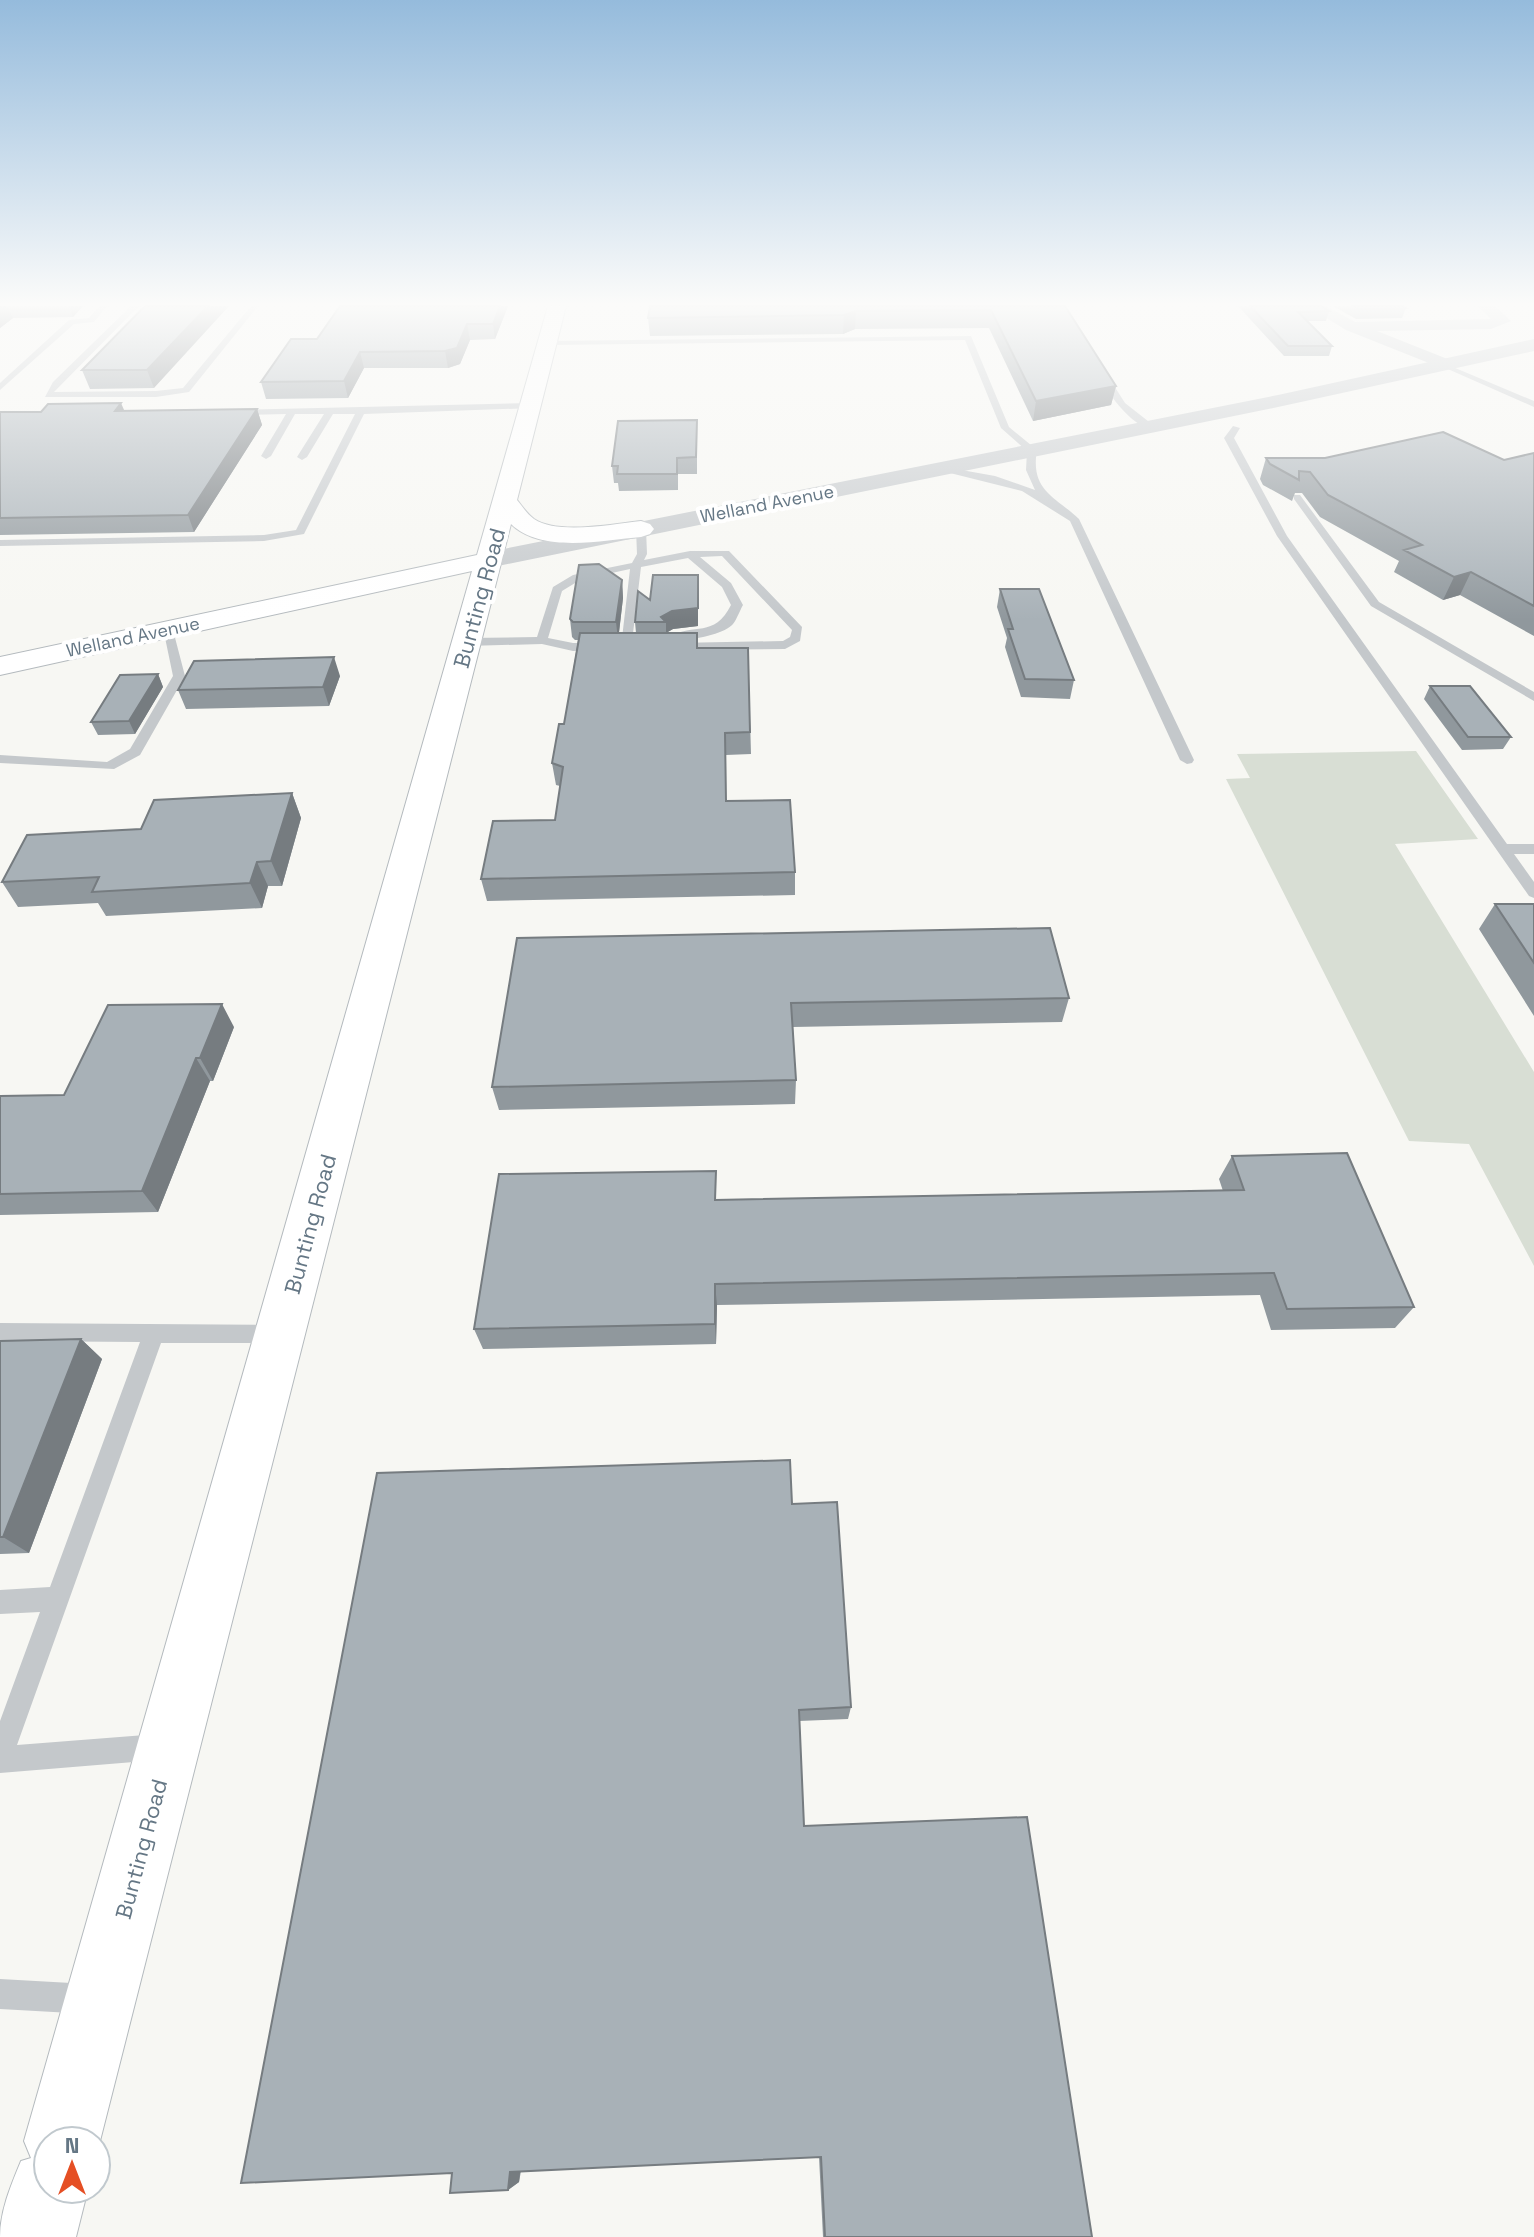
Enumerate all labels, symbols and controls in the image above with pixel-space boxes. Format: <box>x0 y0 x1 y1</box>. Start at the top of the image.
street label: Welland Avenue <box>698 479 836 528</box>
street label: Bunting Road <box>447 525 511 671</box>
street label: Welland Avenue <box>64 611 202 662</box>
street label: Bunting Road <box>278 1151 342 1297</box>
street label: Bunting Road <box>109 1776 173 1922</box>
north arrow <box>32 2125 112 2205</box>
text: N <box>65 2131 79 2159</box>

